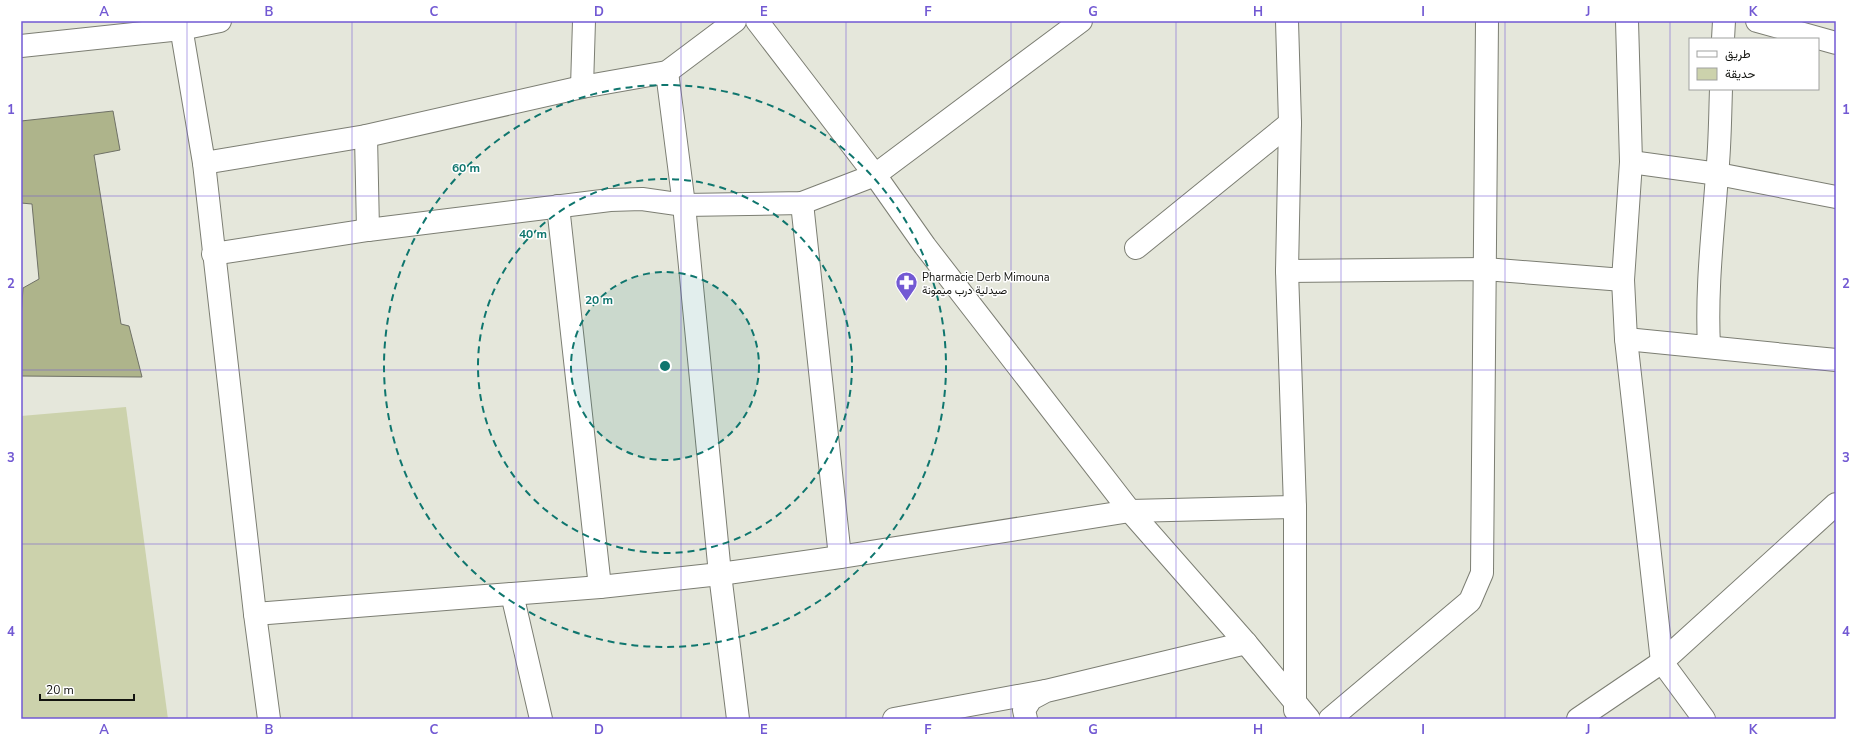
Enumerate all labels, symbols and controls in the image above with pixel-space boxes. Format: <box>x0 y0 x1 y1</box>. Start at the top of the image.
text: A <box>99 3 109 21</box>
text: B <box>265 3 274 21</box>
text: C <box>430 3 439 21</box>
text: D <box>594 3 604 21</box>
text: E <box>760 3 768 21</box>
text: F <box>924 3 932 21</box>
text: G <box>1088 3 1098 21</box>
text: H <box>1253 3 1263 21</box>
text: I <box>1421 3 1425 21</box>
text: J <box>1585 3 1590 21</box>
text: K <box>1749 3 1758 21</box>
legend <box>1689 38 1819 90</box>
text: طريق <box>1725 46 1751 62</box>
text: حديقة <box>1725 66 1755 82</box>
text: 1 <box>7 101 15 119</box>
text: 1 <box>1842 101 1850 119</box>
text: 60 m <box>452 160 480 176</box>
text: 40 m <box>519 226 547 242</box>
pharmacy icon: Pharmacie Derb Mimouna صيدلية درب ميمونة <box>893 270 919 303</box>
place label: Pharmacie Derb Mimouna صيدلية درب ميمونة <box>922 270 1050 298</box>
text: 2 <box>7 275 15 293</box>
text: 2 <box>1842 275 1850 293</box>
text: 20 m <box>585 292 613 308</box>
centre of rings <box>658 359 672 373</box>
text: 3 <box>7 449 15 467</box>
text: 3 <box>1842 449 1850 467</box>
text: 4 <box>7 623 15 641</box>
text: 4 <box>1842 623 1850 641</box>
scale bar <box>40 676 134 702</box>
text: 20 m <box>46 682 74 698</box>
text: A <box>99 721 109 739</box>
text: B <box>265 721 274 739</box>
text: C <box>430 721 439 739</box>
text: D <box>594 721 604 739</box>
text: E <box>760 721 768 739</box>
text: F <box>924 721 932 739</box>
text: G <box>1088 721 1098 739</box>
text: H <box>1253 721 1263 739</box>
text: I <box>1421 721 1425 739</box>
text: J <box>1585 721 1590 739</box>
text: K <box>1749 721 1758 739</box>

